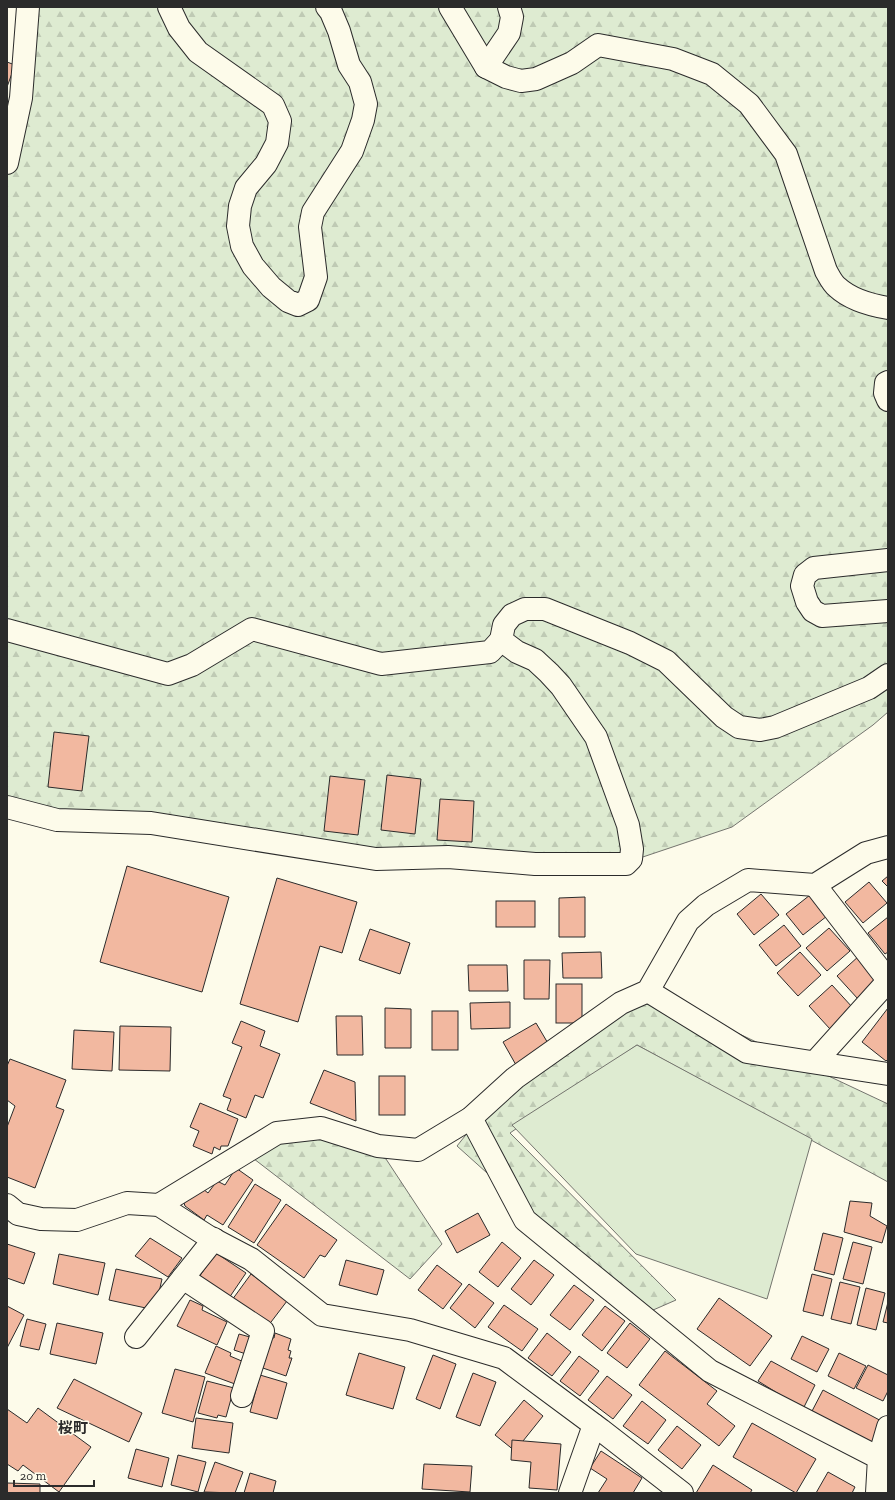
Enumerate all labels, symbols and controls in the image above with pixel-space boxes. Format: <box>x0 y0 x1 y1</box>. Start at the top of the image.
district label: 桜町 <box>58 1419 88 1437</box>
scale bar <box>14 1462 94 1488</box>
text: 20 m <box>20 1469 47 1483</box>

